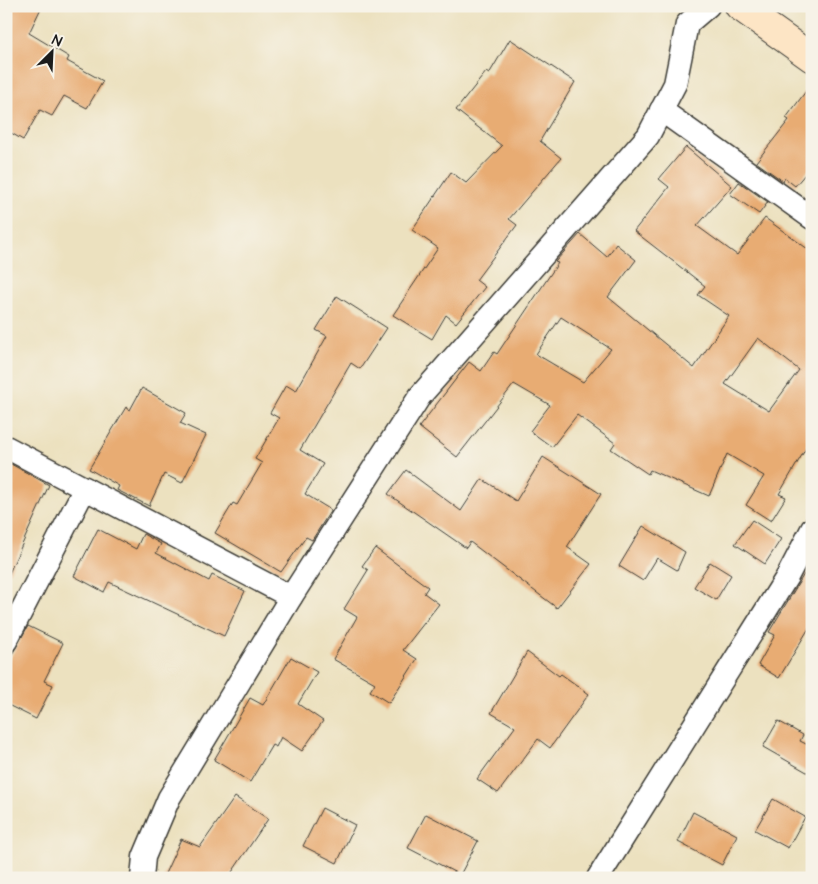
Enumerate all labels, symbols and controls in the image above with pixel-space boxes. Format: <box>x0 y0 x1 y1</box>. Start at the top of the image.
north arrow <box>28 28 78 78</box>
text: N <box>49 30 65 52</box>

